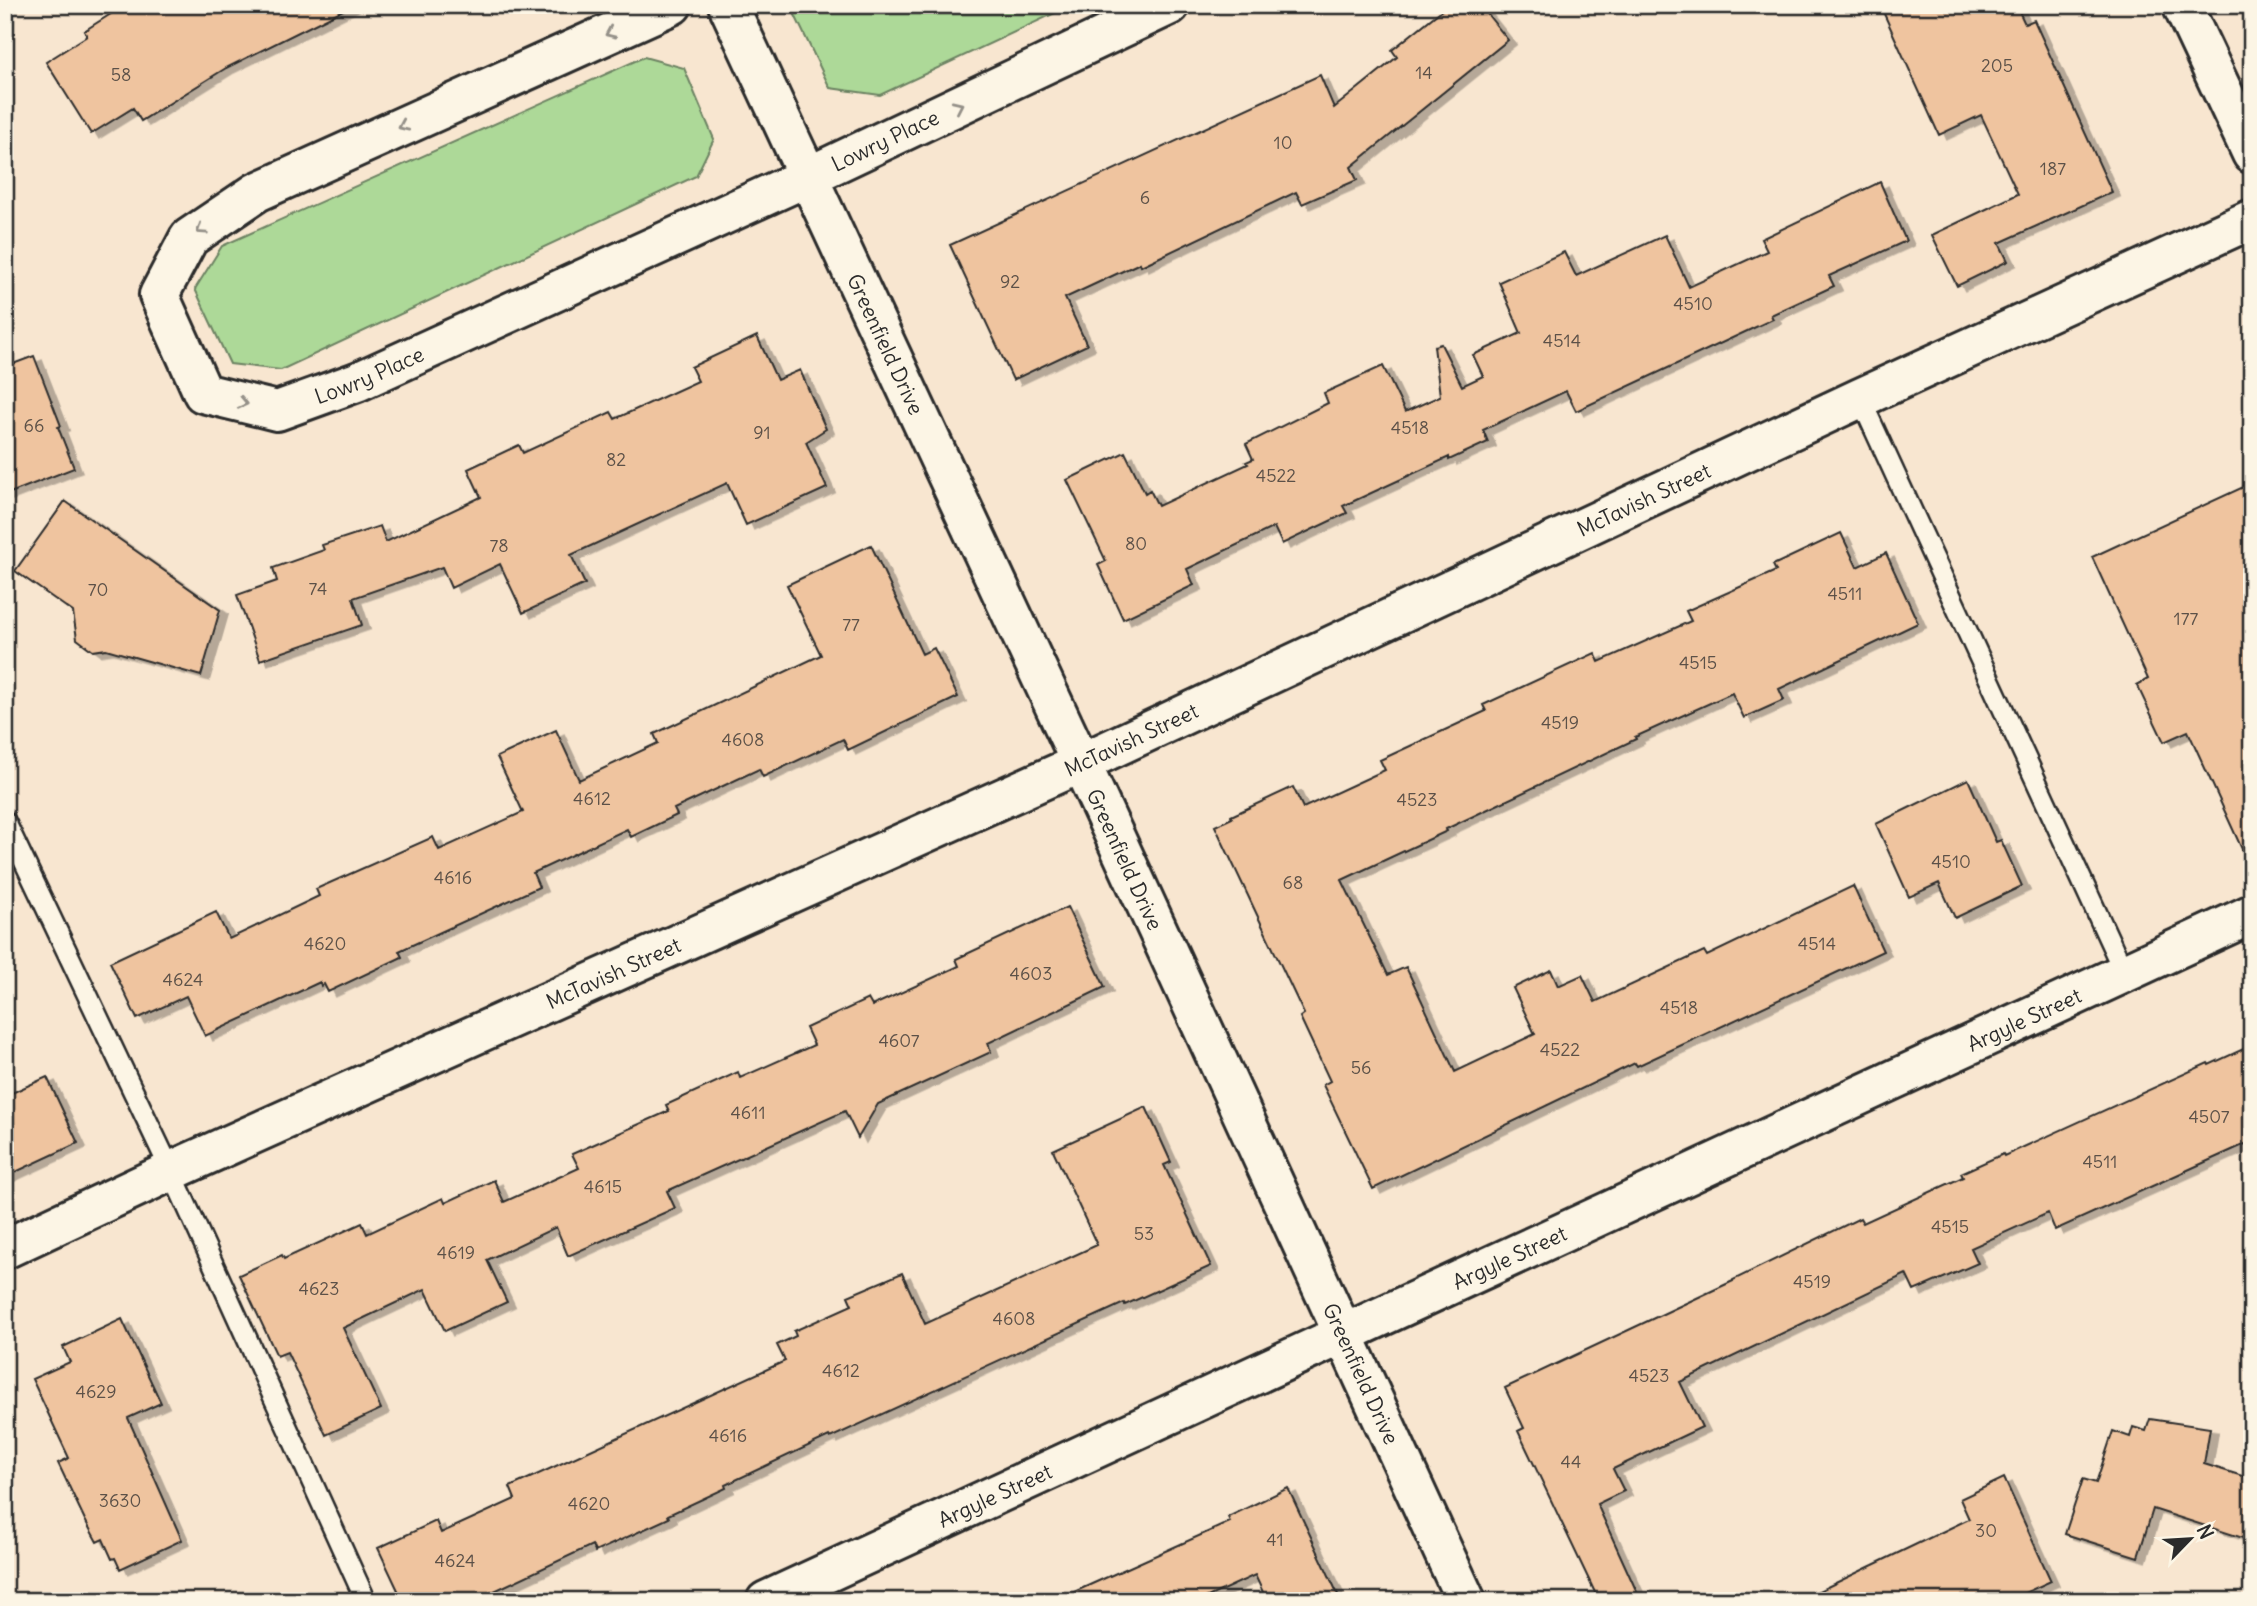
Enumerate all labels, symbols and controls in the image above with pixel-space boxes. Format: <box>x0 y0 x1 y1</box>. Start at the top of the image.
one-way arrow <box>605 25 617 39</box>
house number: 205 <box>1981 54 2013 77</box>
house number: 14 <box>1415 61 1433 84</box>
house number: 58 <box>111 63 131 86</box>
one-way arrow <box>951 100 963 114</box>
street label: Lowry Place <box>827 103 943 177</box>
one-way arrow <box>397 118 410 132</box>
house number: 10 <box>1274 131 1293 154</box>
house number: 187 <box>2040 157 2066 180</box>
house number: 6 <box>1140 186 1150 209</box>
one-way arrow <box>196 222 209 234</box>
street label: Greenfield Drive <box>841 269 930 419</box>
house number: 92 <box>1000 270 1020 293</box>
house number: 4510 <box>1673 292 1713 315</box>
house number: 4514 <box>1543 329 1581 352</box>
street label: Lowry Place <box>311 340 428 410</box>
one-way arrow <box>237 395 249 409</box>
house number: 66 <box>24 414 44 437</box>
house number: 4518 <box>1391 416 1429 439</box>
house number: 91 <box>753 421 771 444</box>
house number: 82 <box>606 448 626 471</box>
street label: McTavish Street <box>1572 456 1715 542</box>
house number: 4522 <box>1256 464 1296 487</box>
house number: 80 <box>1125 532 1147 555</box>
house number: 78 <box>489 534 509 557</box>
house number: 74 <box>309 577 327 600</box>
house number: 70 <box>88 578 108 601</box>
house number: 4511 <box>1827 582 1863 605</box>
house number: 177 <box>2174 607 2199 630</box>
house number: 77 <box>842 613 860 636</box>
house number: 4515 <box>1679 651 1717 674</box>
street label: McTavish Street <box>1060 697 1202 782</box>
house number: 4519 <box>1541 711 1579 734</box>
house number: 4608 <box>721 728 765 751</box>
street label: Greenfield Drive <box>1081 784 1169 934</box>
house number: 4612 <box>573 787 611 810</box>
house number: 4523 <box>1397 788 1437 811</box>
house number: 4510 <box>1931 850 1971 873</box>
house number: 4616 <box>434 866 472 889</box>
house number: 68 <box>1283 871 1303 894</box>
street label: McTavish Street <box>542 931 685 1015</box>
house number: 4620 <box>304 932 346 955</box>
house number: 4514 <box>1798 932 1836 955</box>
house number: 4603 <box>1010 962 1052 985</box>
house number: 4624 <box>163 968 203 991</box>
street label: Argyle Street <box>1963 981 2085 1057</box>
house number: 4518 <box>1660 996 1698 1019</box>
house number: 4607 <box>878 1029 920 1052</box>
house number: 4522 <box>1540 1038 1580 1061</box>
house number: 56 <box>1351 1056 1371 1079</box>
house number: 4611 <box>730 1101 766 1124</box>
house number: 4507 <box>2188 1105 2230 1128</box>
house number: 4511 <box>2082 1150 2118 1173</box>
house number: 4615 <box>584 1175 622 1198</box>
house number: 4515 <box>1931 1215 1969 1238</box>
street label: Argyle Street <box>1448 1219 1571 1295</box>
house number: 53 <box>1134 1222 1154 1245</box>
house number: 4619 <box>437 1241 475 1264</box>
house number: 4519 <box>1793 1270 1831 1293</box>
house number: 4623 <box>299 1277 339 1300</box>
street label: Greenfield Drive <box>1317 1299 1406 1448</box>
house number: 4608 <box>992 1307 1036 1330</box>
house number: 4612 <box>822 1359 860 1382</box>
house number: 4523 <box>1629 1364 1669 1387</box>
house number: 4629 <box>75 1380 117 1403</box>
house number: 4616 <box>709 1424 747 1447</box>
house number: 44 <box>1561 1450 1581 1473</box>
street label: Argyle Street <box>933 1457 1056 1533</box>
house number: 3630 <box>99 1489 141 1512</box>
house number: 4620 <box>568 1492 610 1515</box>
north arrow <box>2156 1504 2226 1574</box>
house number: 30 <box>1975 1519 1997 1542</box>
text: N <box>2192 1521 2219 1543</box>
house number: 41 <box>1266 1528 1284 1551</box>
house number: 4624 <box>435 1549 475 1572</box>

